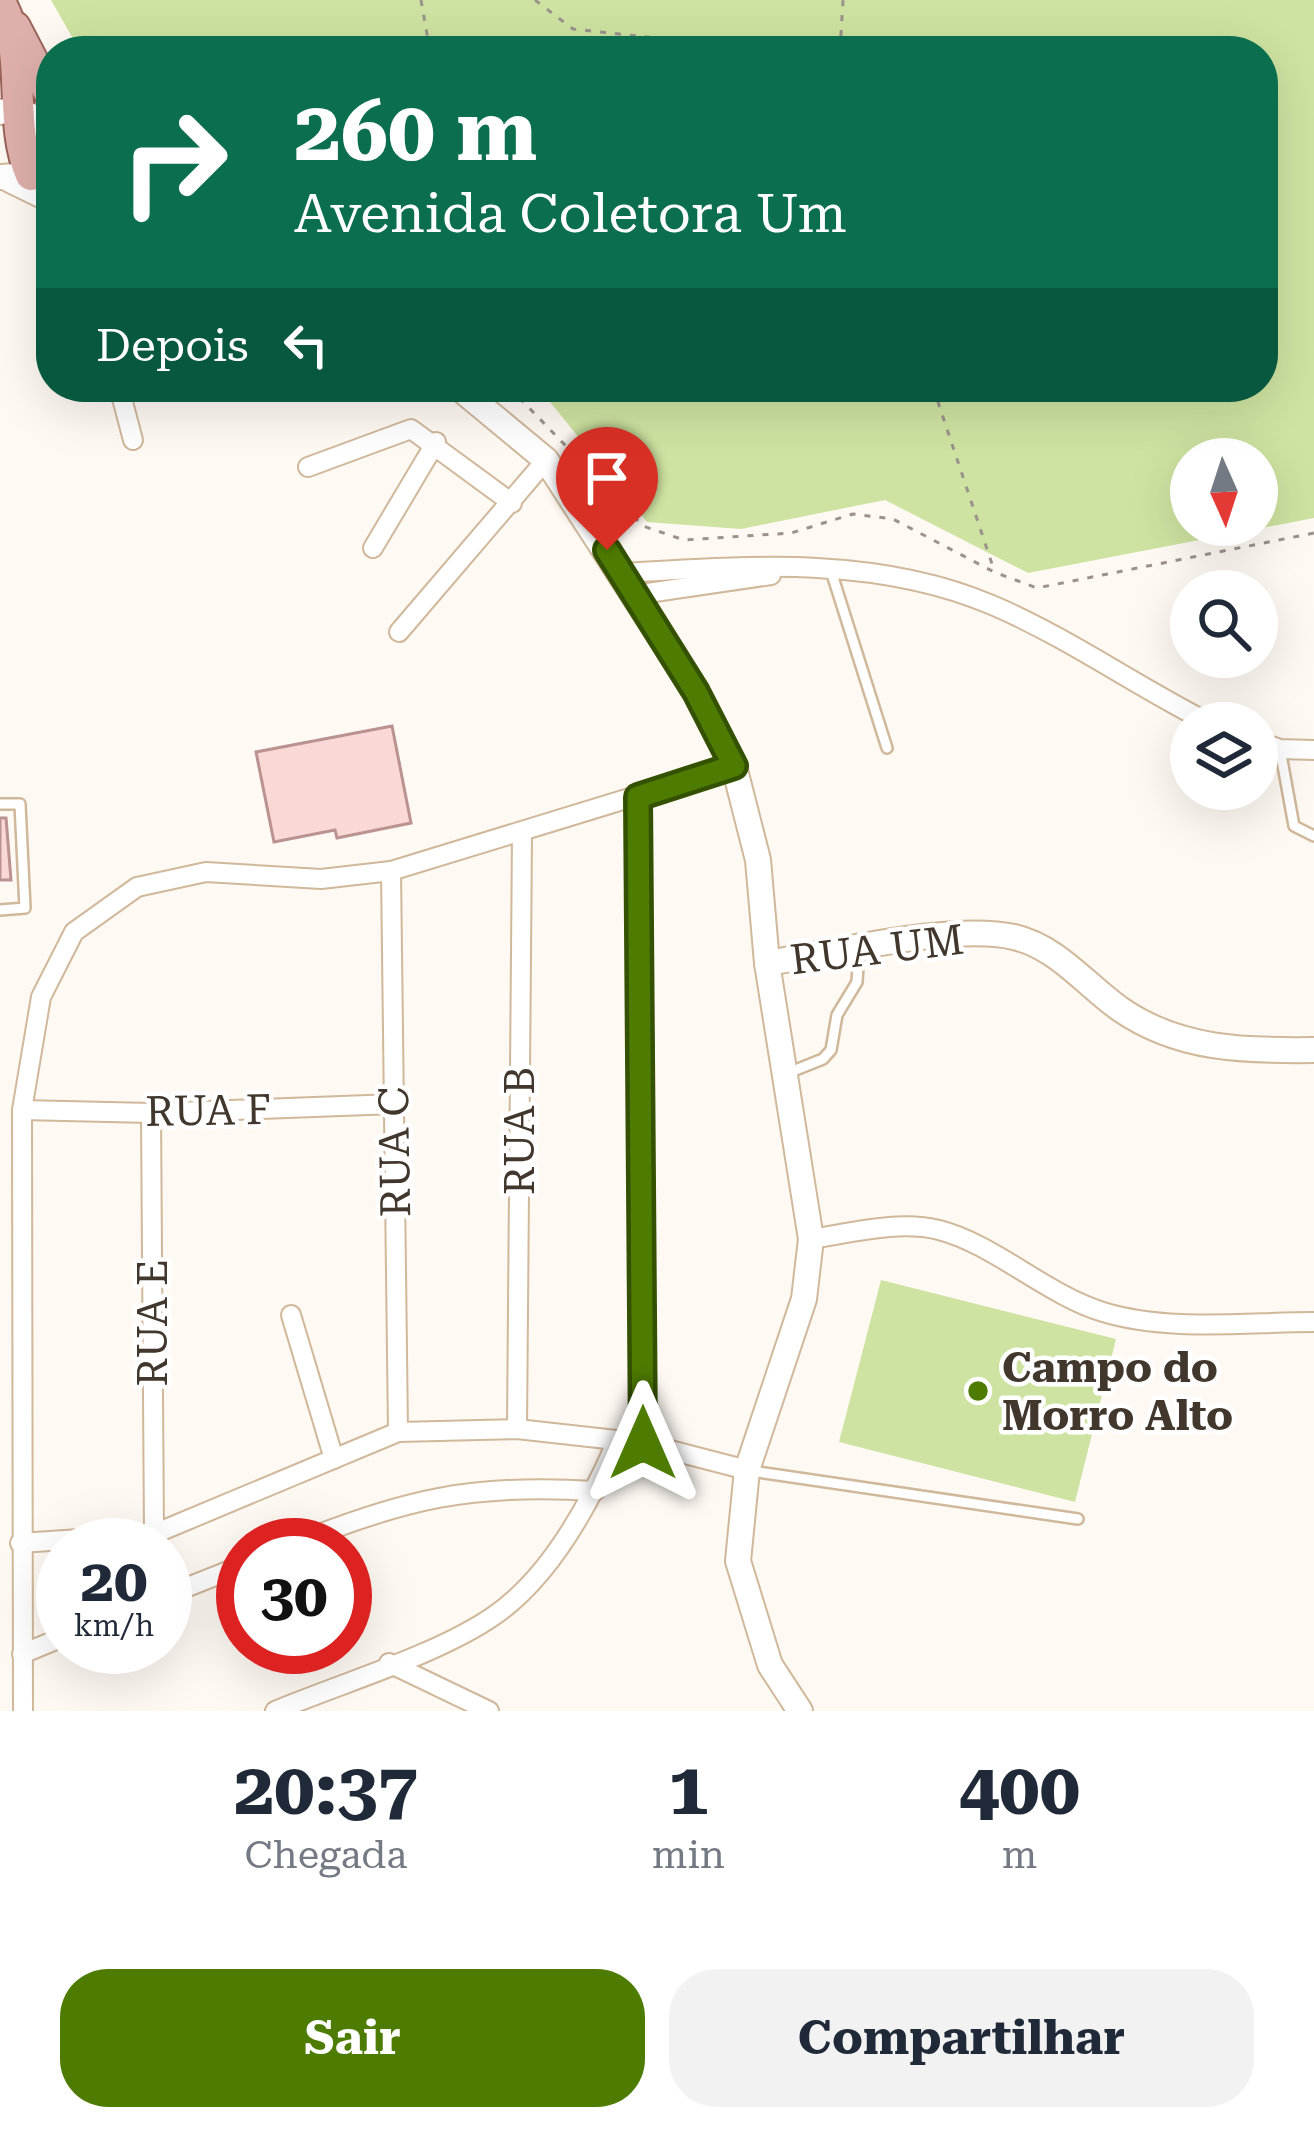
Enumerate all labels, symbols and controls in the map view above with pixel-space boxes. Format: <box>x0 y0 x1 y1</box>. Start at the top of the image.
text: 260 m <box>294 82 537 180</box>
icon: right <box>96 84 252 240</box>
text: Avenida Coletora Um <box>294 182 847 245</box>
icon: left <box>273 312 339 378</box>
text: Depois <box>96 319 249 372</box>
pin <box>556 427 658 550</box>
north arrow <box>1170 438 1278 546</box>
map controls <box>1170 438 1278 810</box>
icon: arrive <box>574 445 640 511</box>
button: search <box>1170 570 1278 678</box>
button: layers <box>1170 702 1278 810</box>
street label: RUA UM <box>787 915 967 984</box>
street label: RUA B <box>495 1067 544 1195</box>
street label: RUA F <box>145 1085 271 1136</box>
street label: RUA C <box>369 1086 420 1218</box>
street label: RUA E <box>128 1259 177 1387</box>
place label: Campo do Morro Alto <box>1002 1343 1233 1440</box>
marker: Campo do Morro Alto <box>965 1378 991 1404</box>
position arrow <box>580 1380 706 1506</box>
speed limit sign: 30 <box>216 1518 372 1674</box>
text: 20 <box>80 1545 148 1616</box>
text: km/h <box>74 1608 154 1643</box>
text: 20:37 <box>234 1747 418 1832</box>
text: 1 <box>668 1747 709 1832</box>
text: 400 <box>959 1747 1080 1832</box>
text: Chegada <box>245 1832 407 1878</box>
text: min <box>652 1832 725 1878</box>
text: m <box>1002 1832 1037 1878</box>
button: Sair <box>60 1969 645 2107</box>
button: Compartilhar <box>669 1969 1254 2107</box>

